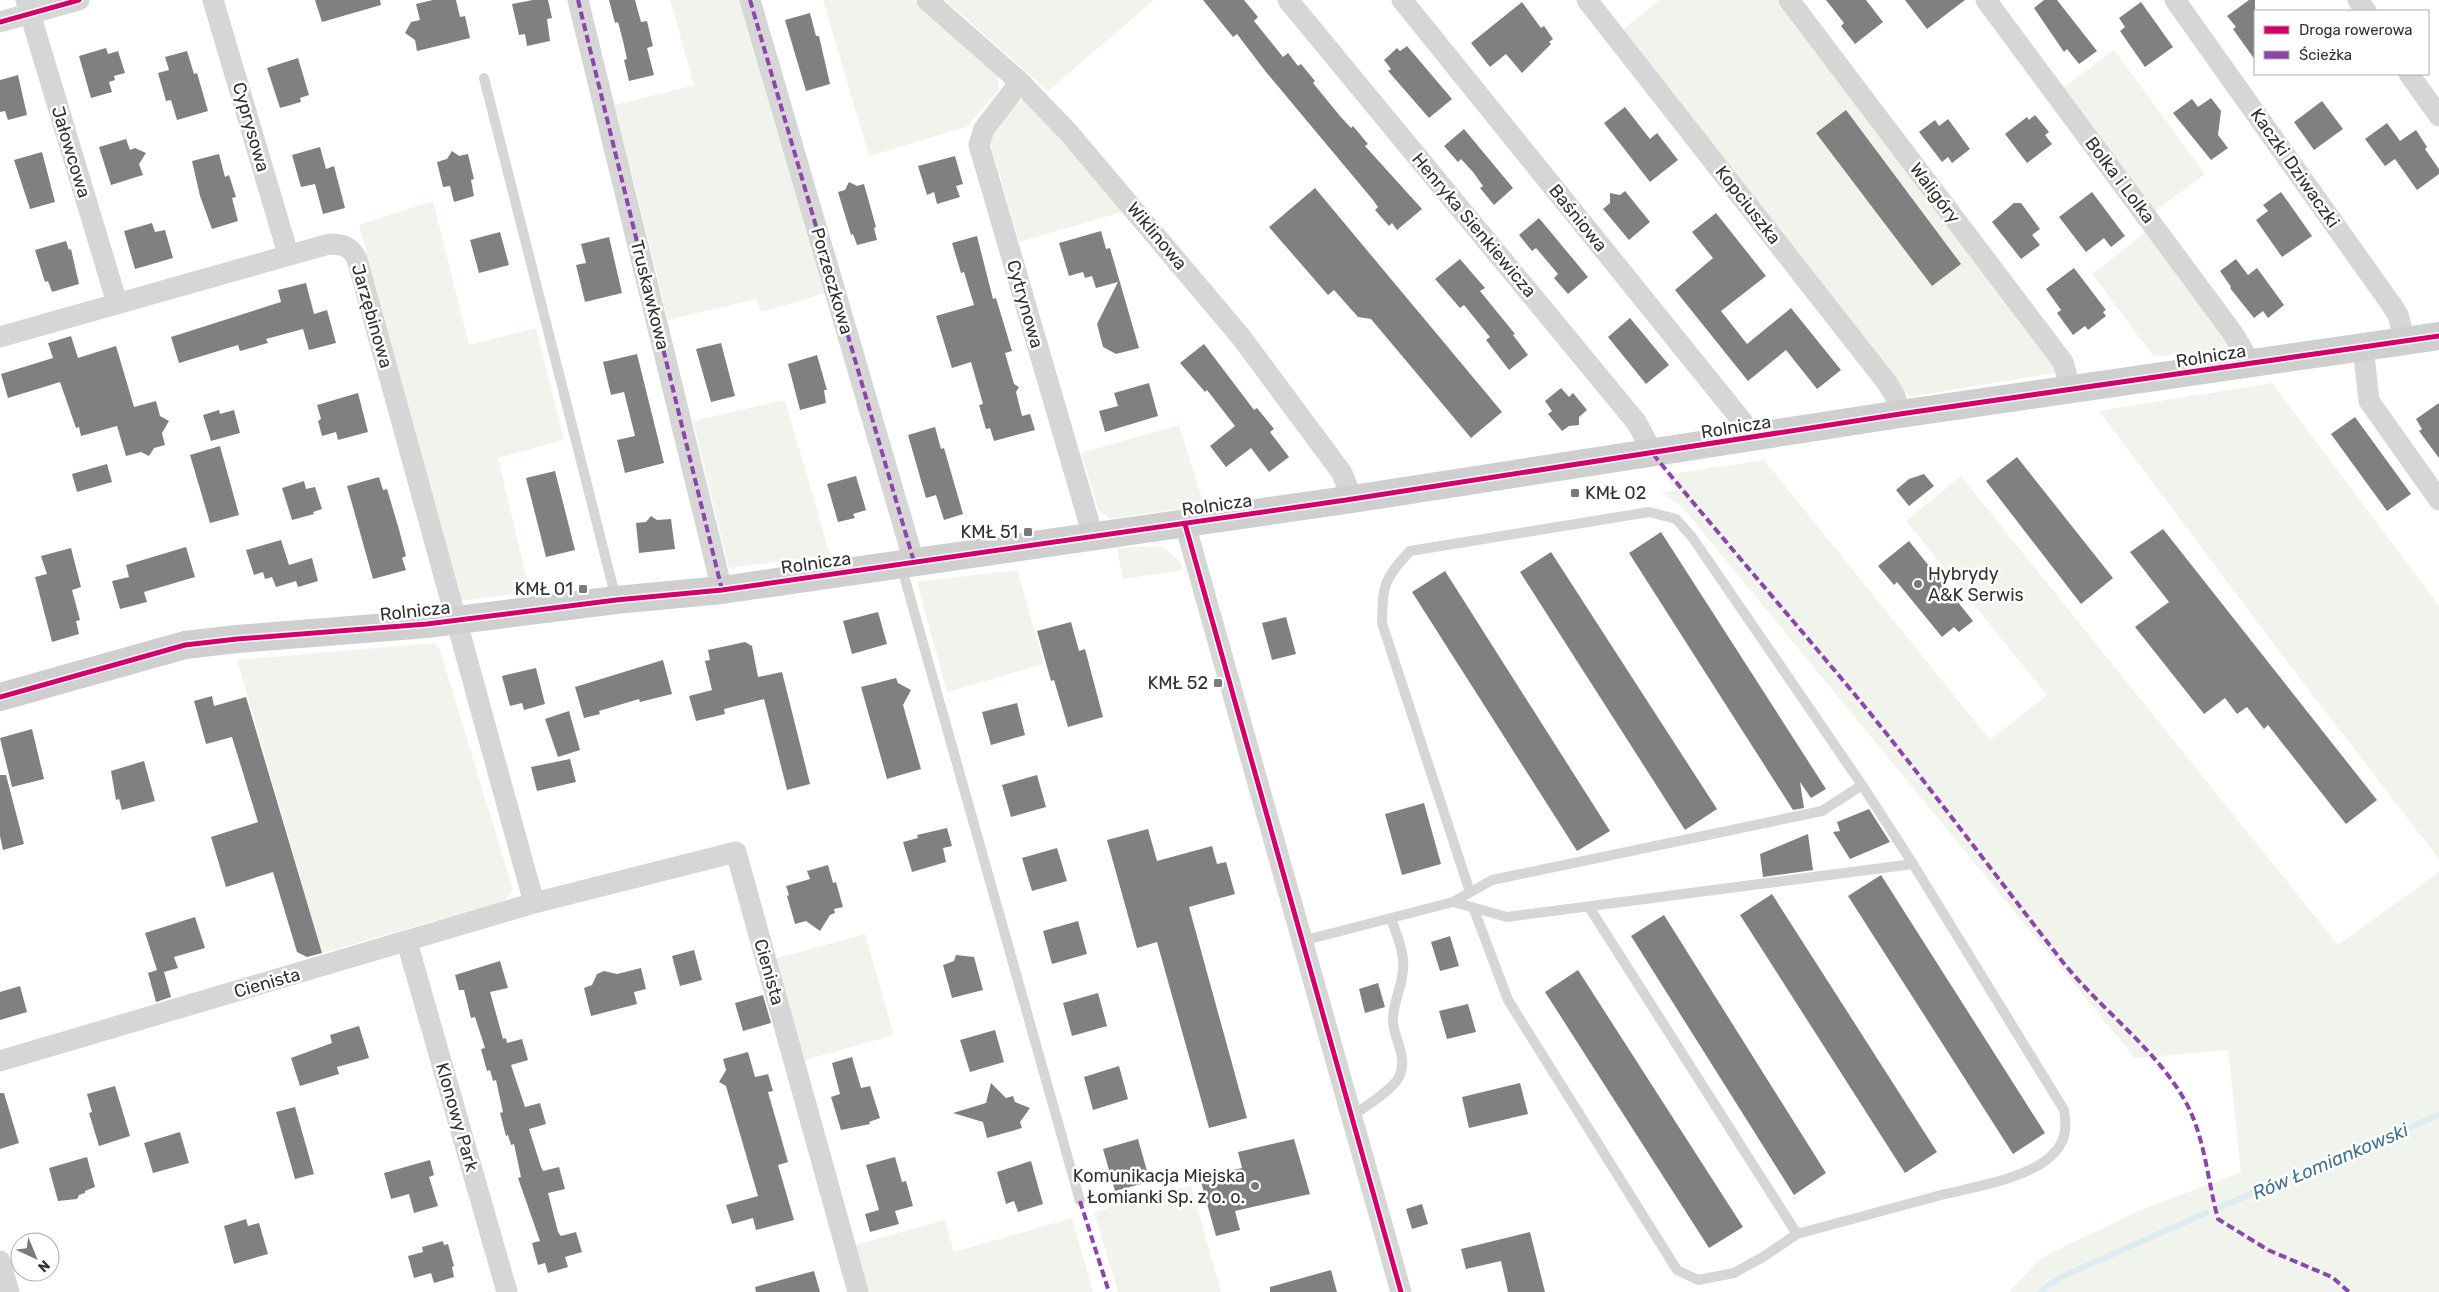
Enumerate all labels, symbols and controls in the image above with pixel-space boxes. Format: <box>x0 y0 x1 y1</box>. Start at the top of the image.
legend <box>2254 10 2429 75</box>
text: Droga rowerowa <box>2299 21 2413 39</box>
text: Ścieżka <box>2299 46 2352 64</box>
street label: Cyprysowa <box>228 80 274 174</box>
street label: Jałowcowa <box>47 104 95 200</box>
street label: Kaczki Dziwaczki <box>2246 104 2344 232</box>
street label: Bolka i Lolka <box>2080 132 2160 228</box>
street label: Henryka Sienkiewicza <box>1407 148 1541 302</box>
street label: Waligóry <box>1905 158 1965 228</box>
street label: Kopciuszka <box>1710 161 1786 249</box>
street label: Baśniowa <box>1544 180 1612 256</box>
street label: Wiklinowa <box>1122 198 1192 274</box>
street label: Porzeczkowa <box>806 225 858 337</box>
street label: Truskawkowa <box>626 238 674 352</box>
street label: Cytrynowa <box>1002 257 1048 351</box>
street label: Jarzębinowa <box>347 261 397 371</box>
street label: Rolnicza <box>2174 340 2248 372</box>
street label: Rolnicza <box>1699 411 1773 443</box>
place label: KMŁ 02 <box>1585 482 1646 504</box>
marker: KMŁ 02 <box>1569 487 1581 499</box>
street label: Rolnicza <box>1180 489 1254 521</box>
place label: KMŁ 51 <box>961 521 1018 543</box>
marker: KMŁ 51 <box>1022 526 1034 538</box>
street label: Rolnicza <box>779 547 853 579</box>
place label: Hybrydy A&K Serwis <box>1928 563 2024 606</box>
place label: KMŁ 01 <box>515 578 573 600</box>
marker: Hybrydy A&K Serwis <box>1912 578 1924 590</box>
marker: KMŁ 01 <box>577 583 589 595</box>
street label: Rolnicza <box>379 596 451 626</box>
place label: KMŁ 52 <box>1147 672 1208 694</box>
marker: KMŁ 52 <box>1212 677 1224 689</box>
street label: Cienista <box>749 936 789 1008</box>
street label: Cienista <box>231 963 303 1003</box>
street label: Klonowy Park <box>431 1060 483 1175</box>
water label: Rów Łomiankowski <box>2249 1118 2412 1205</box>
place label: Komunikacja Miejska Łomianki Sp. z o. o. <box>1073 1165 1245 1208</box>
marker: Komunikacja Miejska Łomianki Sp. z o. o. <box>1249 1180 1261 1192</box>
north arrow <box>10 1232 60 1282</box>
text: N <box>34 1256 53 1276</box>

